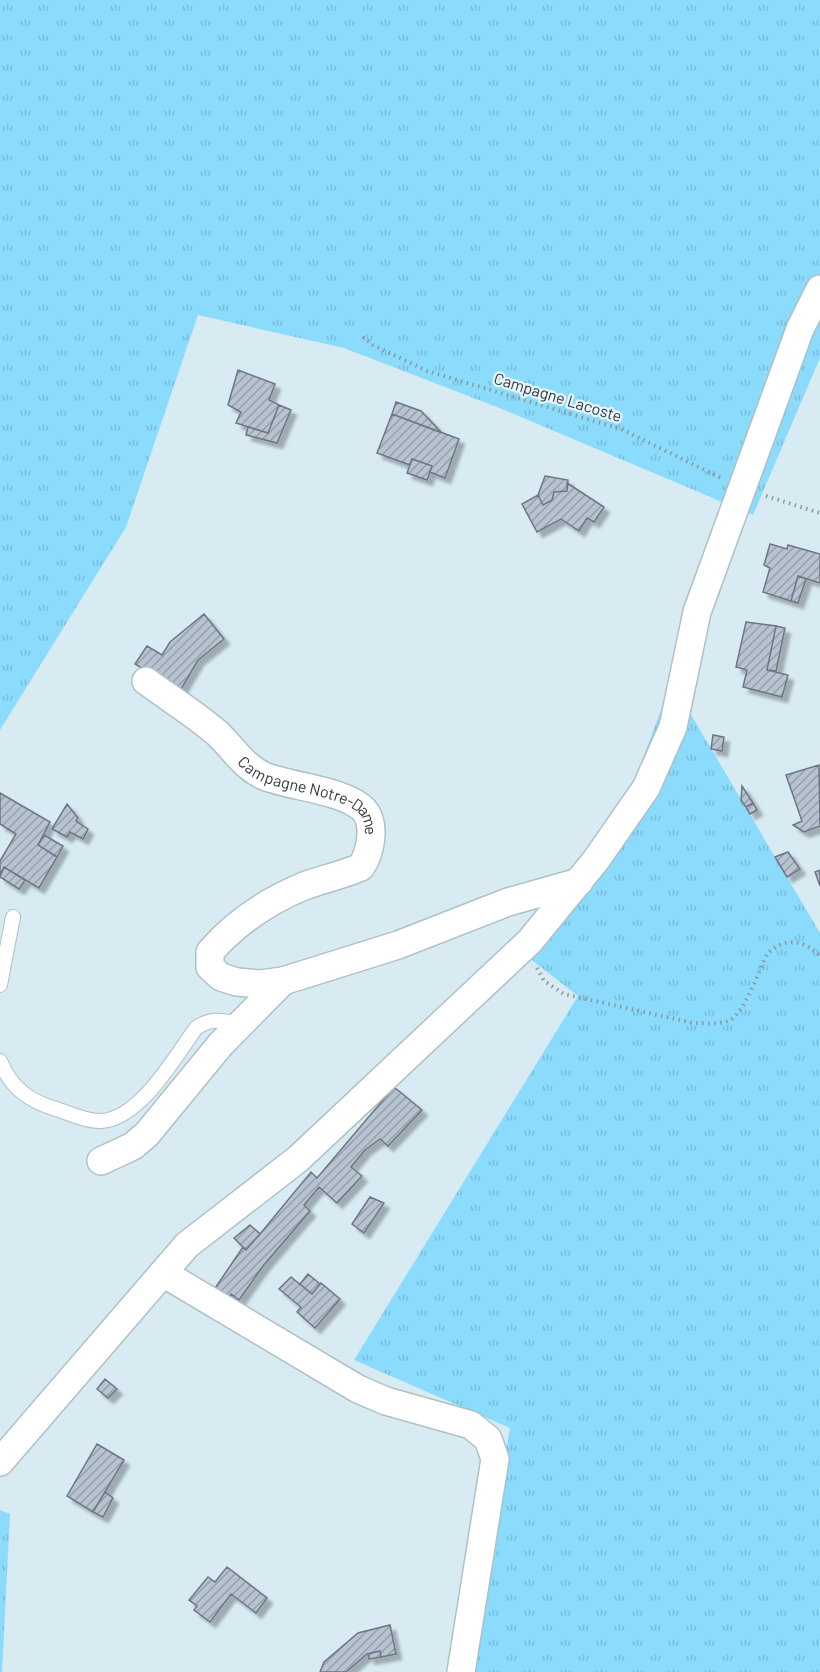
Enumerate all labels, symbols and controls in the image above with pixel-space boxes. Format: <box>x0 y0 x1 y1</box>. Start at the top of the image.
street label: Campagne Lacoste <box>492 368 624 425</box>
street label: Campagne Notre-Dame <box>234 751 381 835</box>

